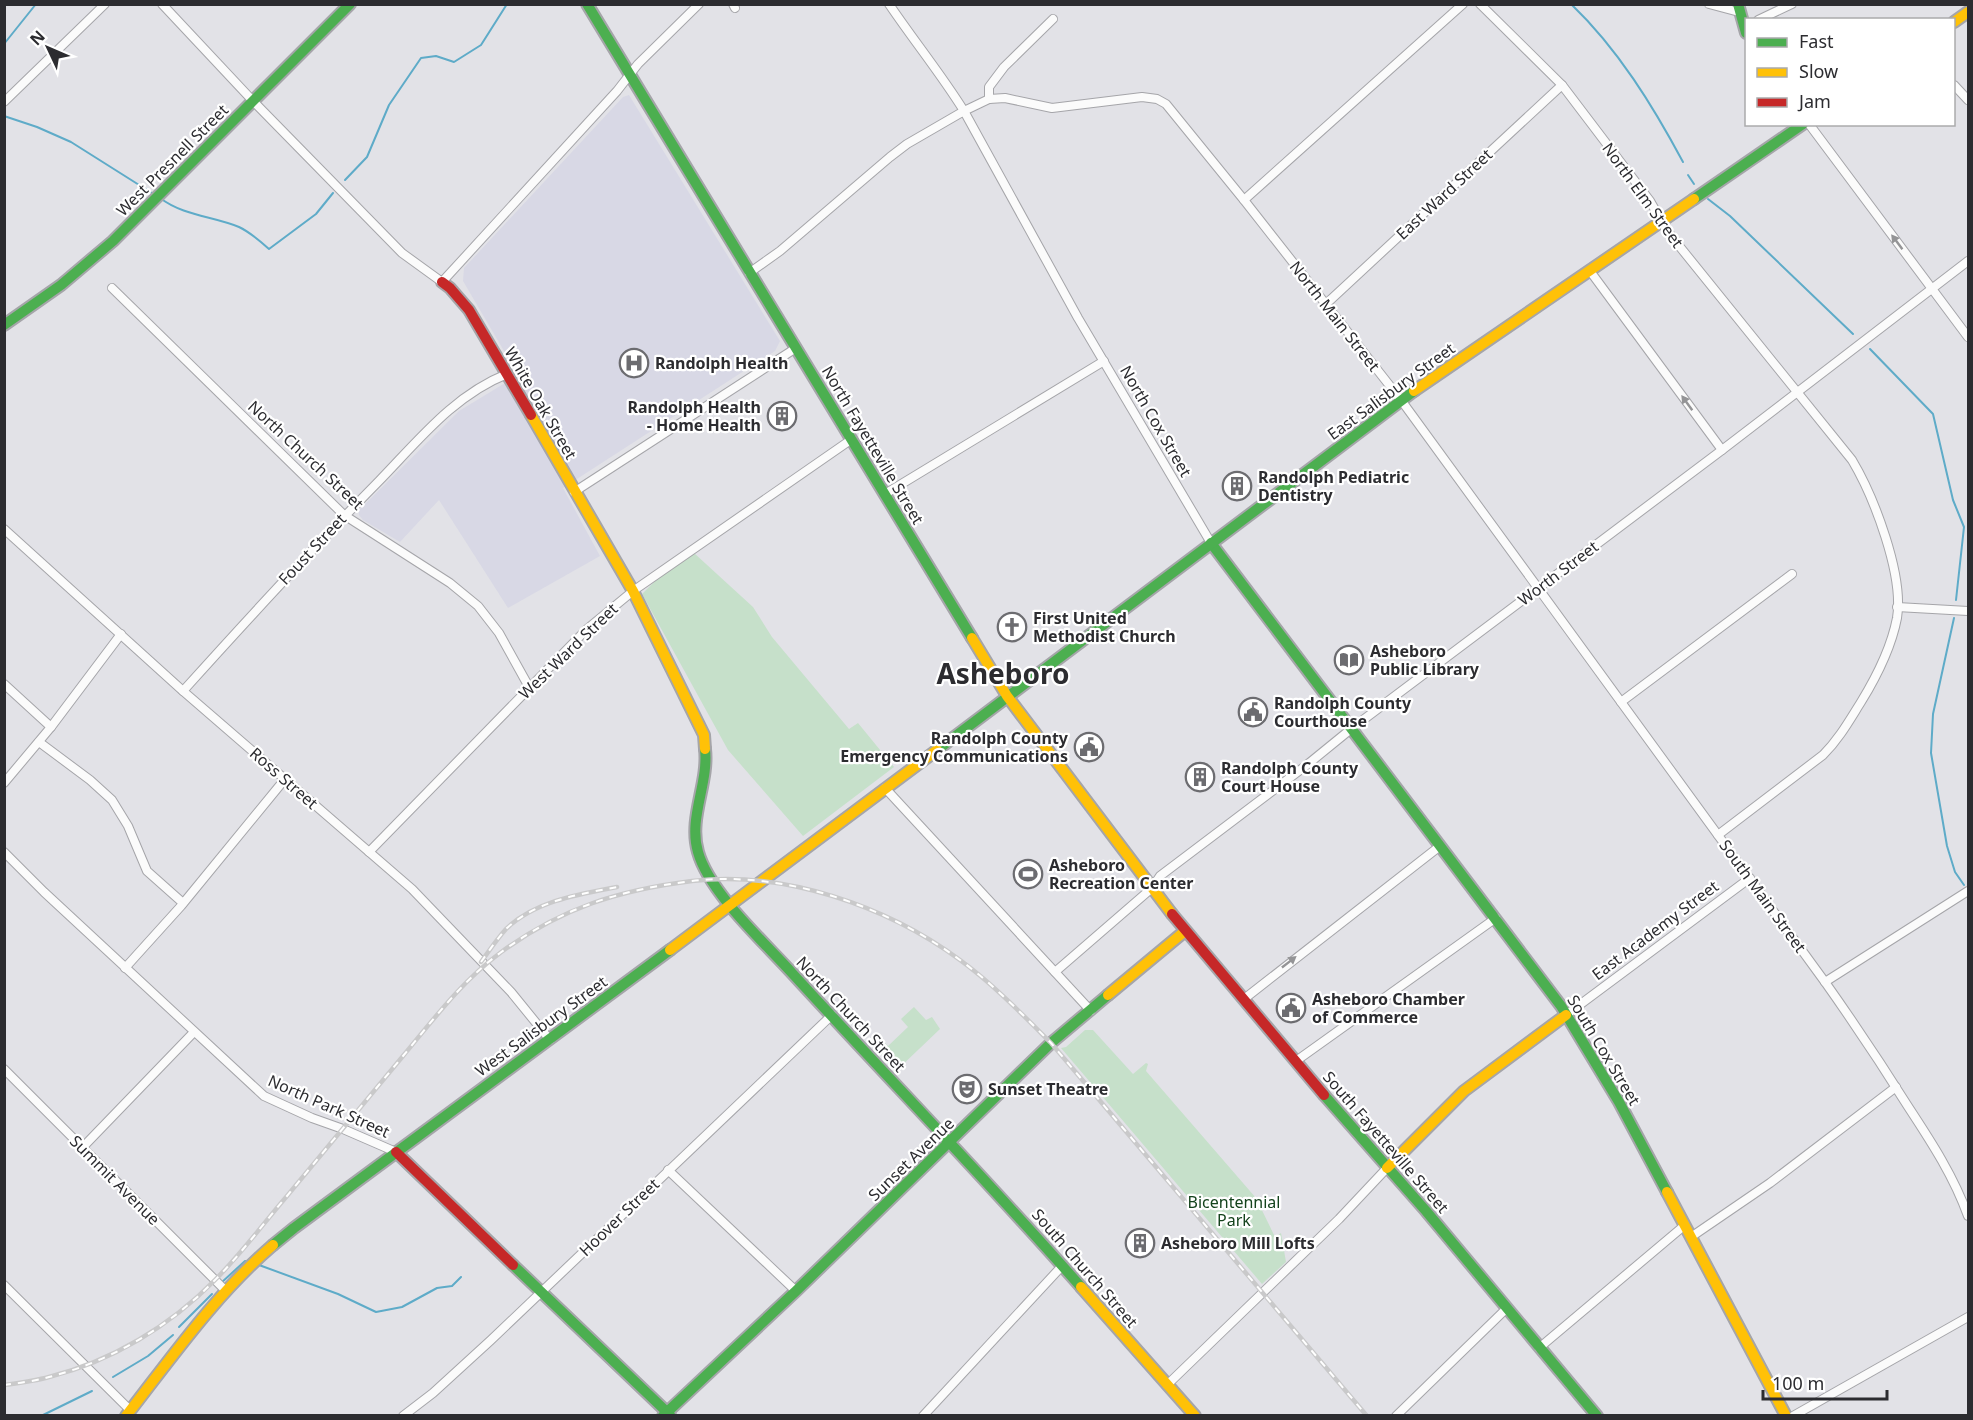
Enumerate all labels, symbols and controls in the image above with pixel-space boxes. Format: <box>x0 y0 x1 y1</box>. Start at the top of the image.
north arrow <box>18 18 78 78</box>
legend <box>1745 18 1955 126</box>
text: N <box>25 25 50 50</box>
text: Fast <box>1799 29 1834 53</box>
text: Slow <box>1799 59 1838 83</box>
text: Jam <box>1797 89 1831 113</box>
street label: West Presnell Street <box>111 99 233 221</box>
street label: North Elm Street <box>1597 138 1689 252</box>
street label: East Ward Street <box>1391 144 1497 244</box>
one-way arrow <box>1891 235 1903 250</box>
street label: North Main Street <box>1285 256 1385 376</box>
street label: East Salisbury Street <box>1323 337 1459 445</box>
street label: White Oak Street <box>500 343 582 464</box>
hospital icon: Randolph Health <box>618 347 650 379</box>
place label: Randolph Health <box>655 352 789 374</box>
street label: North Cox Street <box>1115 361 1197 481</box>
street label: North Fayetteville Street <box>817 362 929 529</box>
one-way arrow <box>1681 395 1693 411</box>
street label: North Church Street <box>243 396 369 515</box>
place label: Randolph Health - Home Health <box>627 396 761 436</box>
building icon: Randolph Health - Home Health <box>766 400 798 432</box>
place label: Randolph Pediatric Dentistry <box>1258 466 1409 506</box>
building icon: Randolph Pediatric Dentistry <box>1221 470 1253 502</box>
street label: Foust Street <box>273 508 351 589</box>
street label: Worth Street <box>1513 535 1603 610</box>
street label: West Ward Street <box>514 598 622 704</box>
place label: First United Methodist Church <box>1033 607 1176 647</box>
church icon: First United Methodist Church <box>996 611 1028 643</box>
place label: Asheboro Public Library <box>1370 640 1480 680</box>
library icon: Asheboro Public Library <box>1333 644 1365 676</box>
district label: Asheboro <box>936 654 1070 692</box>
place label: Randolph County Courthouse <box>1274 692 1412 732</box>
public building icon: Randolph County Courthouse <box>1237 696 1269 728</box>
place label: Randolph County Emergency Communications <box>840 727 1069 767</box>
public building icon: Randolph County Emergency Communications <box>1073 731 1105 763</box>
street label: Ross Street <box>245 742 323 814</box>
place label: Randolph County Court House <box>1221 757 1359 797</box>
building icon: Randolph County Court House <box>1184 761 1216 793</box>
street label: South Main Street <box>1715 835 1812 957</box>
place label: Asheboro Recreation Center <box>1049 854 1193 894</box>
sports icon: Asheboro Recreation Center <box>1012 858 1044 890</box>
street label: East Academy Street <box>1587 875 1723 985</box>
street label: North Church Street <box>792 951 911 1077</box>
one-way arrow <box>1282 957 1297 969</box>
street label: West Salisbury Street <box>471 970 612 1081</box>
place label: Asheboro Chamber of Commerce <box>1312 988 1465 1028</box>
street label: South Cox Street <box>1562 991 1646 1109</box>
public building icon: Asheboro Chamber of Commerce <box>1275 992 1307 1024</box>
street label: South Fayetteville Street <box>1318 1066 1454 1218</box>
street label: North Park Street <box>265 1069 393 1143</box>
theatre icon: Sunset Theatre <box>951 1073 983 1105</box>
place label: Sunset Theatre <box>988 1078 1108 1100</box>
street label: Sunset Avenue <box>863 1112 959 1206</box>
street label: Summit Avenue <box>65 1130 165 1230</box>
street label: Hoover Street <box>574 1173 664 1261</box>
park label: Bicentennial Park <box>1188 1191 1280 1231</box>
street label: South Church Street <box>1027 1204 1143 1332</box>
building icon: Asheboro Mill Lofts <box>1124 1227 1156 1259</box>
place label: Asheboro Mill Lofts <box>1161 1232 1315 1254</box>
scale bar <box>1763 1363 1888 1401</box>
text: 100 m <box>1772 1371 1824 1395</box>

